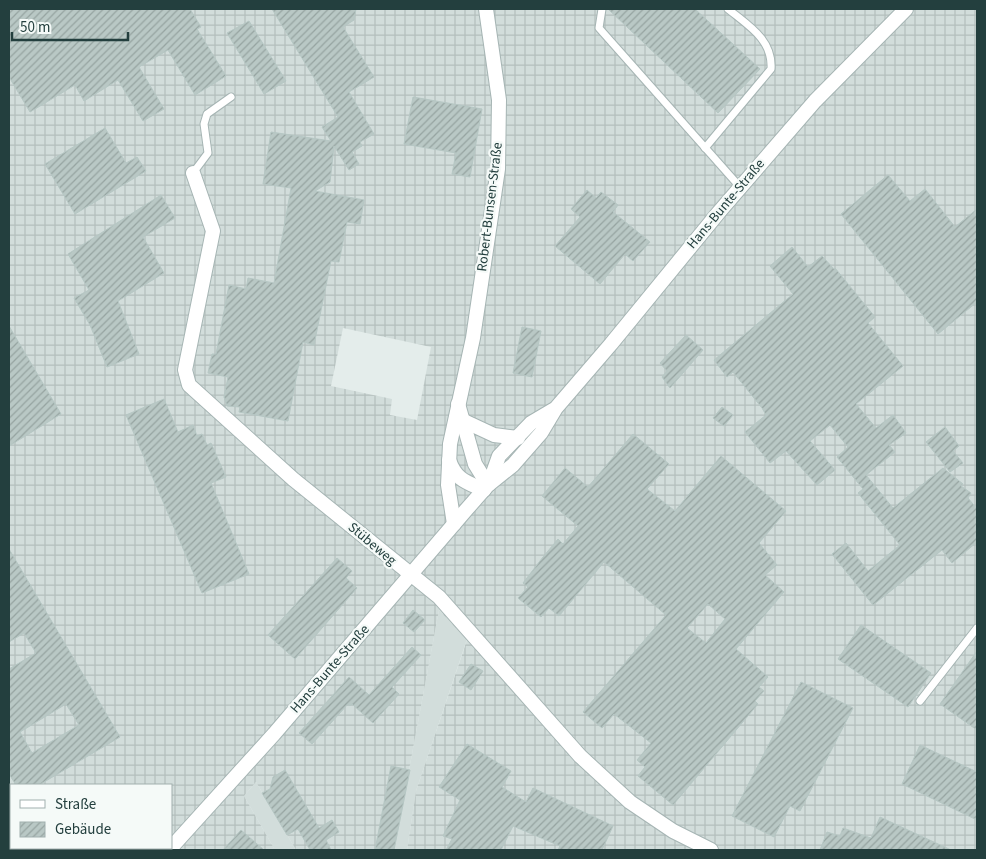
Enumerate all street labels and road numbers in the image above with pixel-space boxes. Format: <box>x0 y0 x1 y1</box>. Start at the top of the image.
street label: Robert-Bunsen-Straße <box>472 141 508 273</box>
street label: Hans-Bunte-Straße <box>682 155 770 253</box>
street label: Stübeweg <box>343 518 401 570</box>
street label: Hans-Bunte-Straße <box>286 620 374 718</box>

